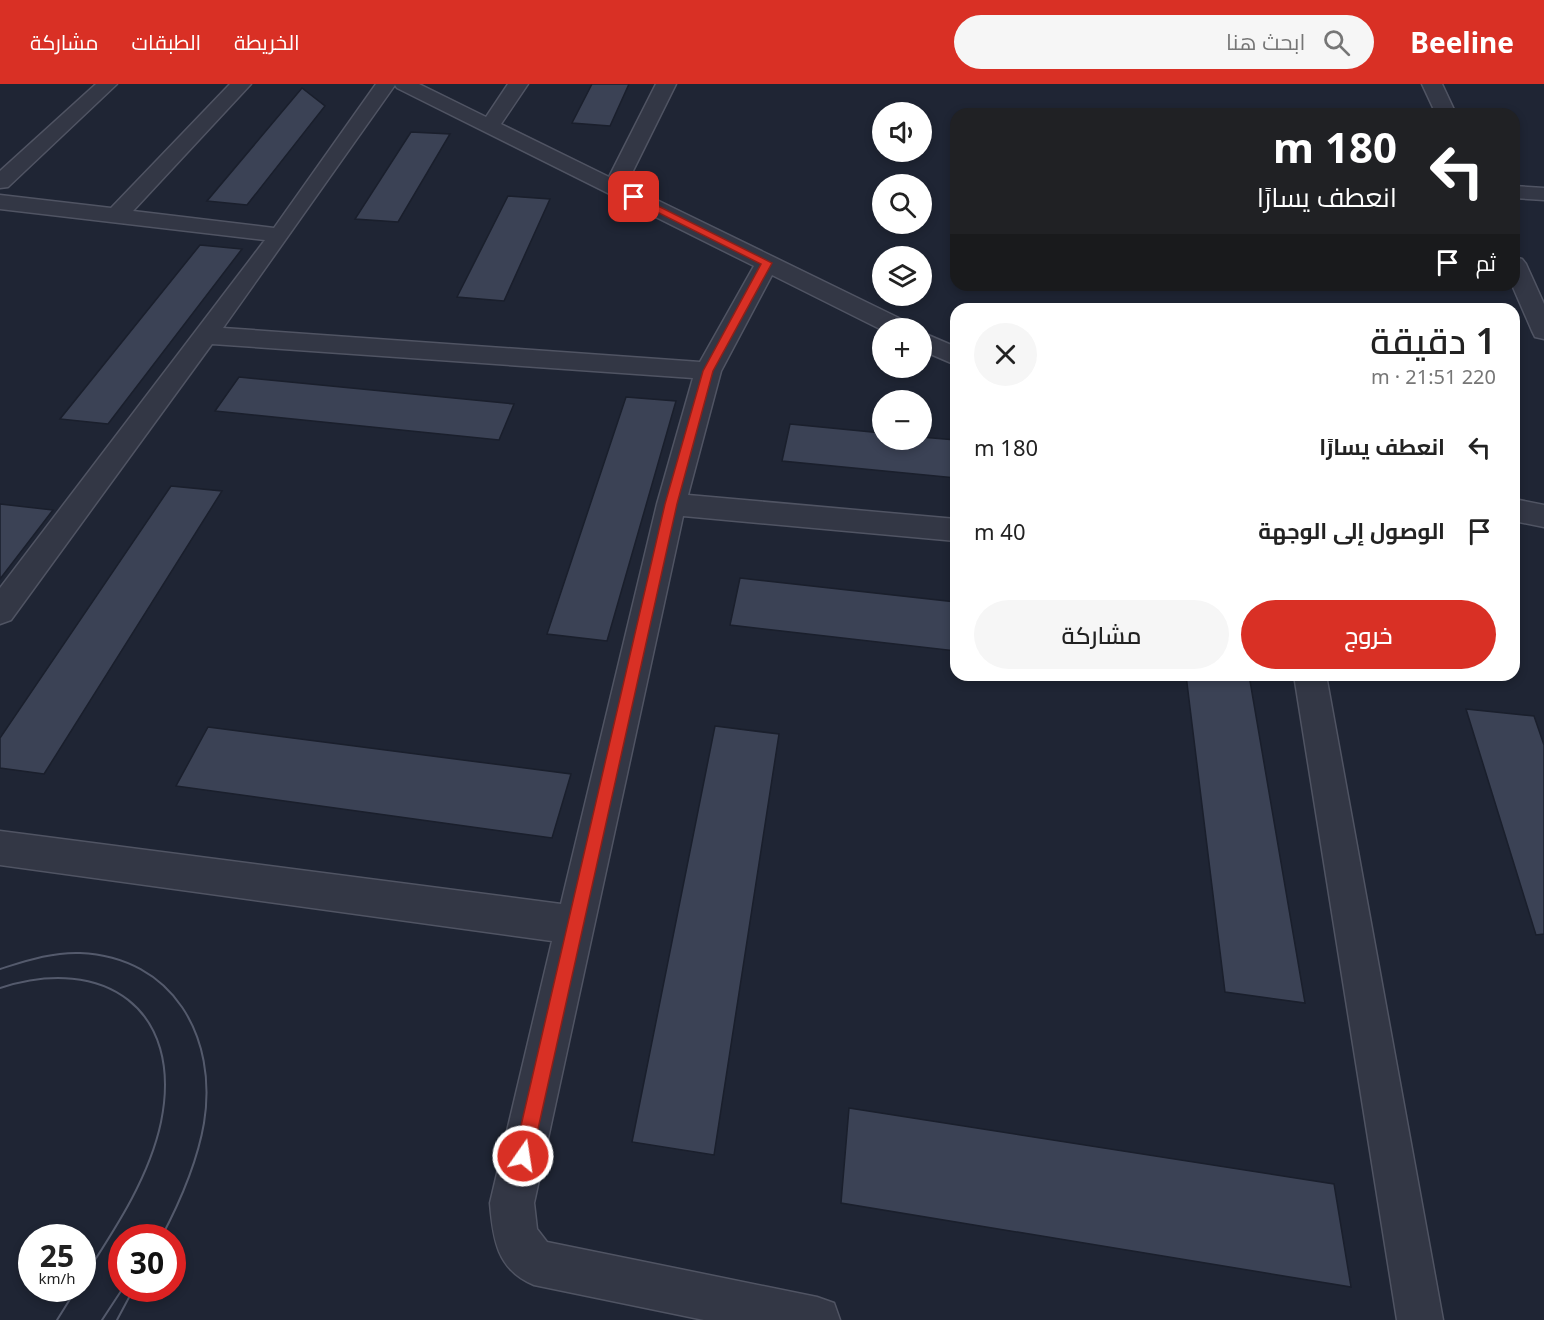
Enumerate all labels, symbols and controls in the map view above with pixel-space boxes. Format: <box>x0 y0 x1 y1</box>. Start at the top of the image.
search box <box>954 15 1374 69</box>
text: Beeline <box>1410 23 1514 61</box>
text: ابحث هنا <box>1226 26 1305 56</box>
icon: search <box>1320 26 1353 59</box>
text: مشاركة <box>30 28 99 56</box>
text: الطبقات <box>132 28 201 56</box>
text: الخريطة <box>234 28 300 56</box>
map controls <box>872 102 932 450</box>
button: sound <box>872 102 932 162</box>
text: 180 m <box>1273 118 1397 175</box>
icon: left <box>1418 132 1496 210</box>
pin <box>608 171 659 222</box>
button: search <box>872 174 932 234</box>
text: انعطف يسارًا <box>1257 178 1397 215</box>
icon: arrive <box>617 180 650 213</box>
button: layers <box>872 246 932 306</box>
icon: arrive <box>1431 246 1464 279</box>
text: ثم <box>1476 247 1496 277</box>
text: 1 دقيقة <box>1370 316 1496 365</box>
button: + <box>872 318 932 378</box>
button: close <box>974 323 1037 386</box>
text: 220 m · 21:51 <box>1371 363 1496 390</box>
button: − <box>872 390 932 450</box>
text: انعطف يسارًا <box>1319 431 1445 461</box>
icon: left <box>1463 431 1496 464</box>
text: 180 m <box>974 432 1038 462</box>
text: الوصول إلى الوجهة <box>1258 515 1445 545</box>
icon: arrive <box>1463 515 1496 548</box>
text: 40 m <box>974 516 1025 546</box>
button: مشاركة <box>974 600 1229 669</box>
button: خروج <box>1241 600 1496 669</box>
position arrow <box>491 1124 555 1188</box>
speed limit sign: 30 <box>108 1224 186 1302</box>
text: 25 <box>40 1235 74 1276</box>
text: km/h <box>39 1268 75 1288</box>

